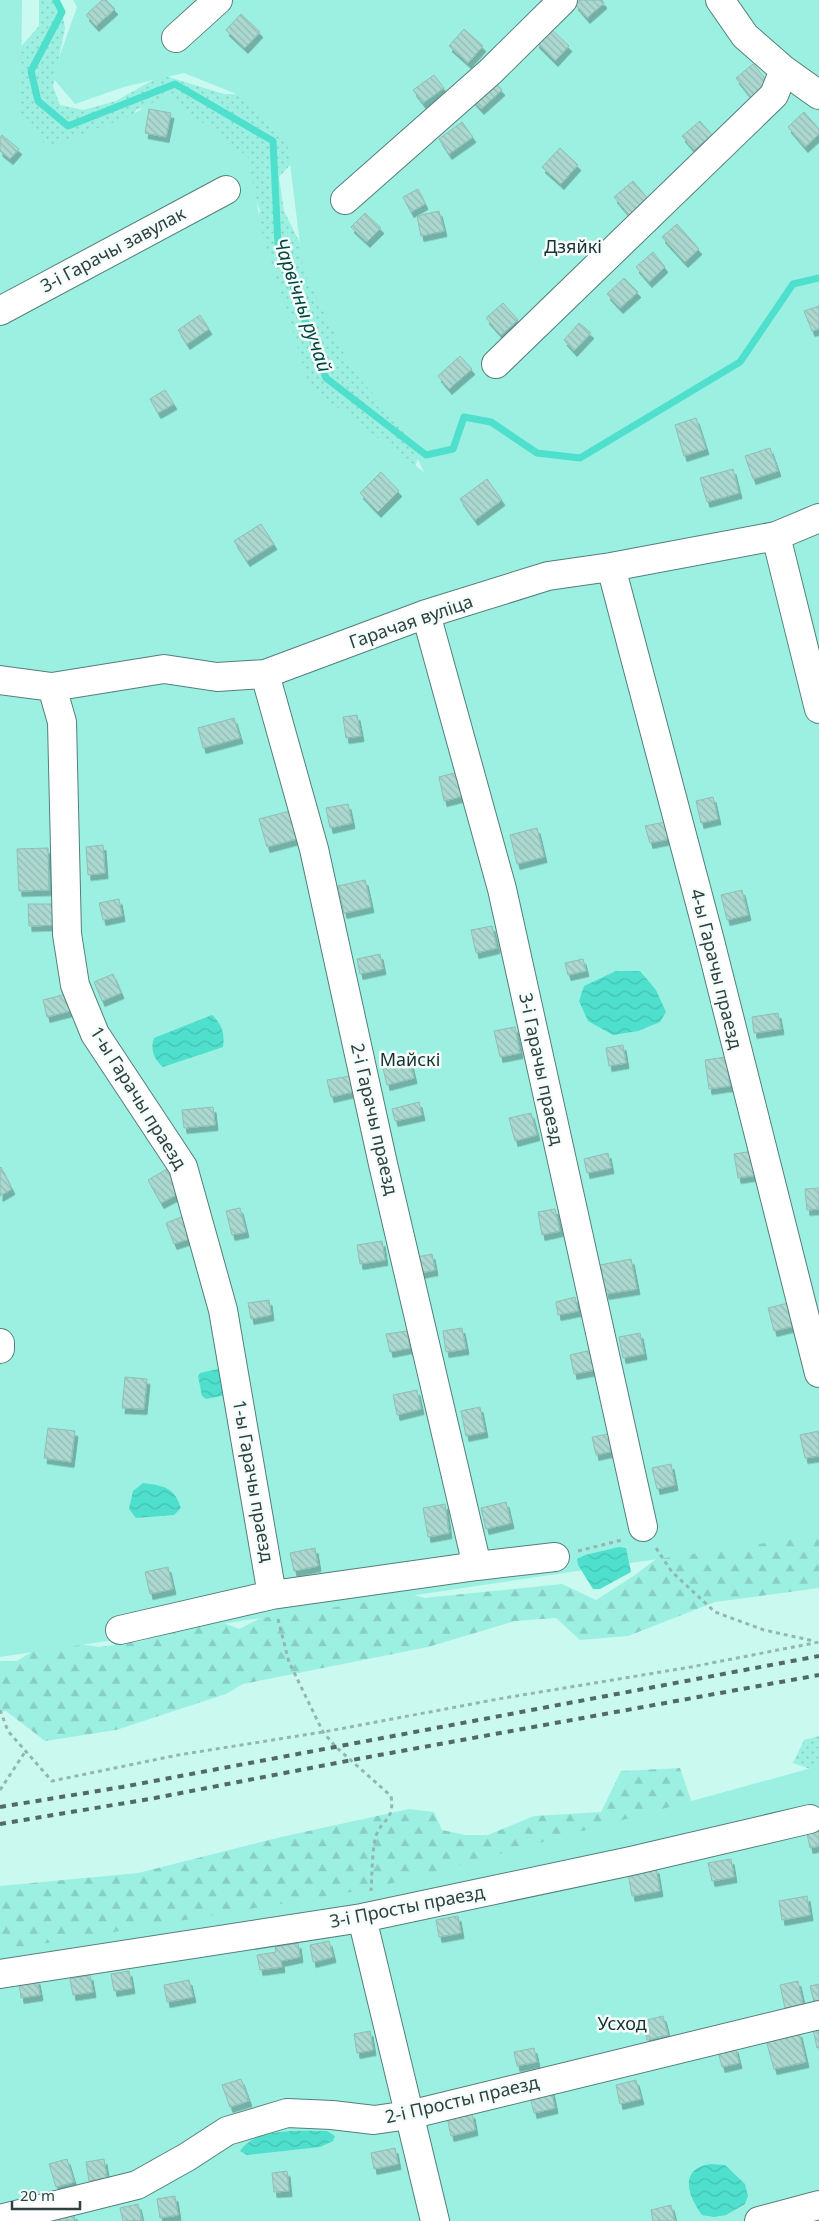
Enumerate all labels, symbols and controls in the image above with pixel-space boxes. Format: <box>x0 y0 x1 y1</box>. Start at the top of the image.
street label: 3-і Гарачы завулак <box>36 201 190 297</box>
park label: Дзяйкі <box>544 234 602 258</box>
water label: Чарвічны ручай <box>268 235 338 376</box>
street label: Гарачая вуліца <box>346 589 476 653</box>
street label: 4-ы Гарачы праезд <box>685 886 748 1051</box>
street label: 3-і Гарачы праезд <box>514 990 570 1147</box>
street label: 1-ы Гарачы праезд <box>85 1021 193 1174</box>
street label: 2-і Гарачы праезд <box>346 1040 404 1197</box>
park label: Майскі <box>380 1047 440 1071</box>
street label: 1-ы Гарачы праезд <box>228 1398 280 1564</box>
street label: 3-і Просты праезд <box>327 1879 486 1933</box>
park label: Усход <box>597 2011 647 2035</box>
street label: 2-і Просты праезд <box>382 2070 541 2128</box>
scale bar <box>12 2178 80 2210</box>
text: 20 m <box>20 2185 55 2205</box>

